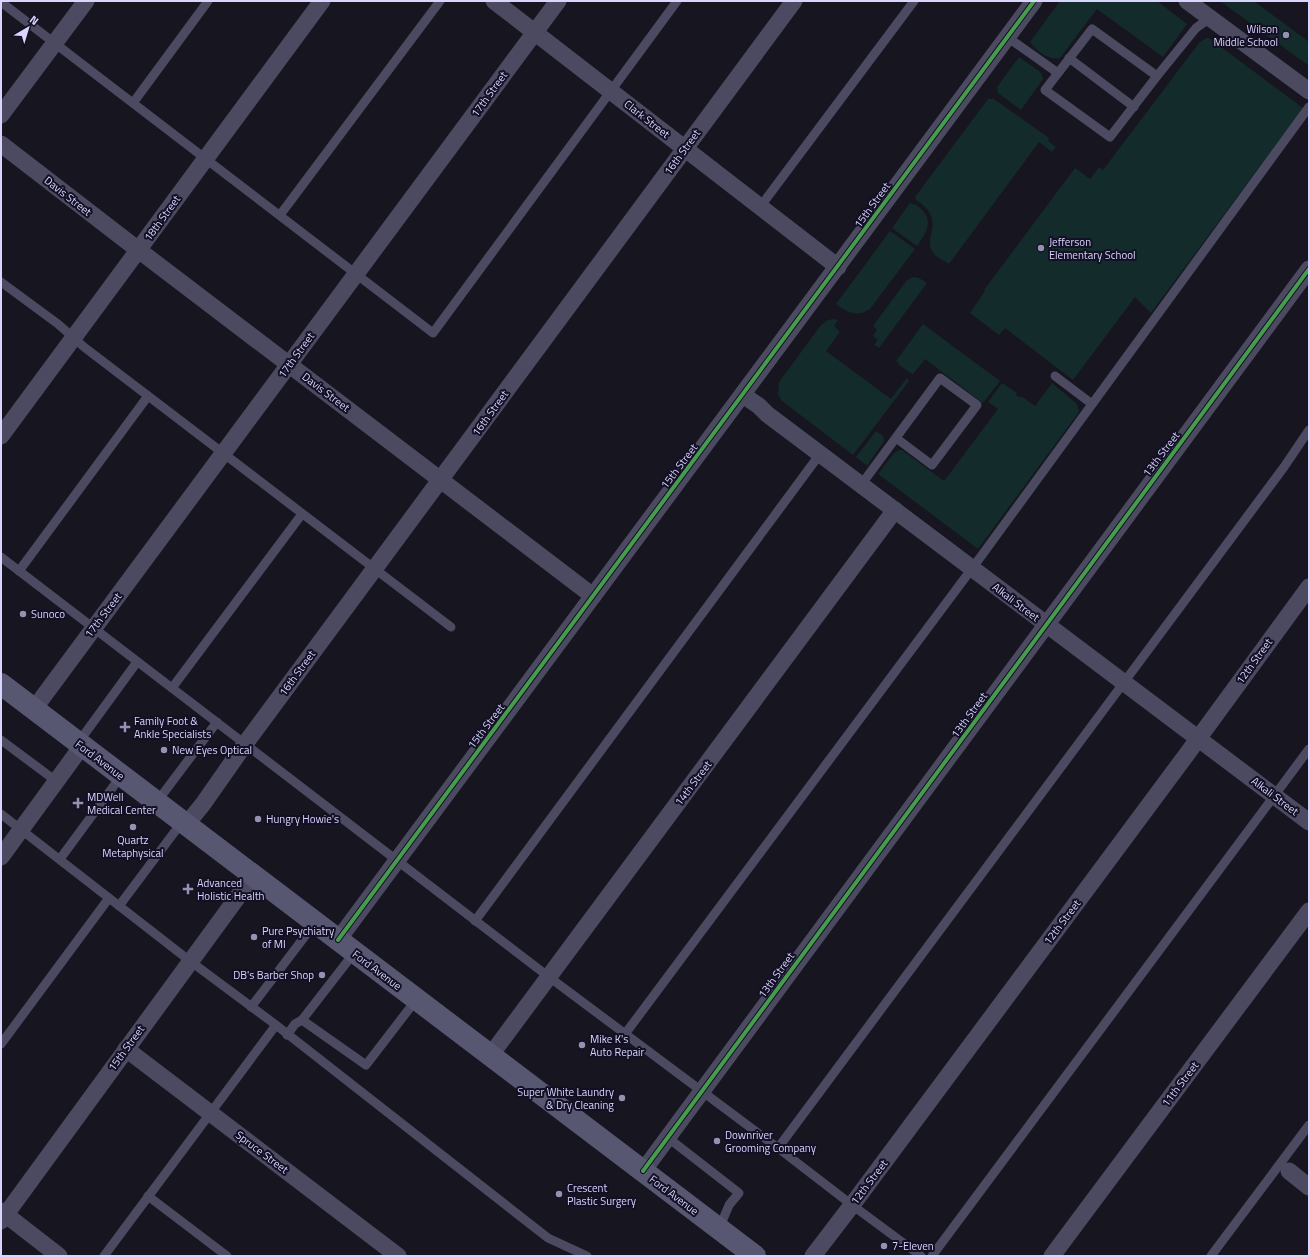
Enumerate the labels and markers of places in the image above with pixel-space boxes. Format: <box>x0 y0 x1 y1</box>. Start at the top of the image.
place label: Wilson Middle School <box>1213 21 1278 50</box>
marker: Wilson Middle School <box>1281 30 1291 40</box>
place label: Jefferson Elementary School <box>1049 234 1136 263</box>
marker: Jefferson Elementary School <box>1036 243 1046 253</box>
place label: Sunoco <box>31 606 65 622</box>
marker: Sunoco <box>18 609 28 619</box>
place label: Family Foot & Ankle Specialists <box>134 713 211 742</box>
marker: Family Foot & Ankle Specialists <box>119 721 131 733</box>
place label: New Eyes Optical <box>172 742 252 758</box>
marker: New Eyes Optical <box>159 745 169 755</box>
place label: MDWell Medical Center <box>87 789 156 818</box>
marker: MDWell Medical Center <box>72 797 84 809</box>
place label: Hungry Howie's <box>266 811 339 827</box>
marker: Hungry Howie's <box>253 814 263 824</box>
marker: Quartz Metaphysical <box>128 822 138 832</box>
place label: Quartz Metaphysical <box>102 832 164 861</box>
place label: Advanced Holistic Health <box>197 875 265 904</box>
marker: Advanced Holistic Health <box>182 883 194 895</box>
place label: Pure Psychiatry of MI <box>262 923 335 952</box>
marker: Pure Psychiatry of MI <box>249 932 259 942</box>
place label: DB's Barber Shop <box>233 967 314 983</box>
marker: DB's Barber Shop <box>317 970 327 980</box>
place label: Mike K's Auto Repair <box>590 1031 644 1060</box>
marker: Mike K's Auto Repair <box>577 1040 587 1050</box>
place label: Super White Laundry & Dry Cleaning <box>517 1084 615 1113</box>
marker: Super White Laundry & Dry Cleaning <box>617 1093 627 1103</box>
place label: Downriver Grooming Company <box>725 1127 817 1156</box>
marker: Downriver Grooming Company <box>712 1136 722 1146</box>
place label: Crescent Plastic Surgery <box>567 1180 637 1209</box>
marker: Crescent Plastic Surgery <box>554 1189 564 1199</box>
place label: 7-Eleven <box>892 1238 934 1254</box>
marker: 7-Eleven <box>879 1241 889 1251</box>

